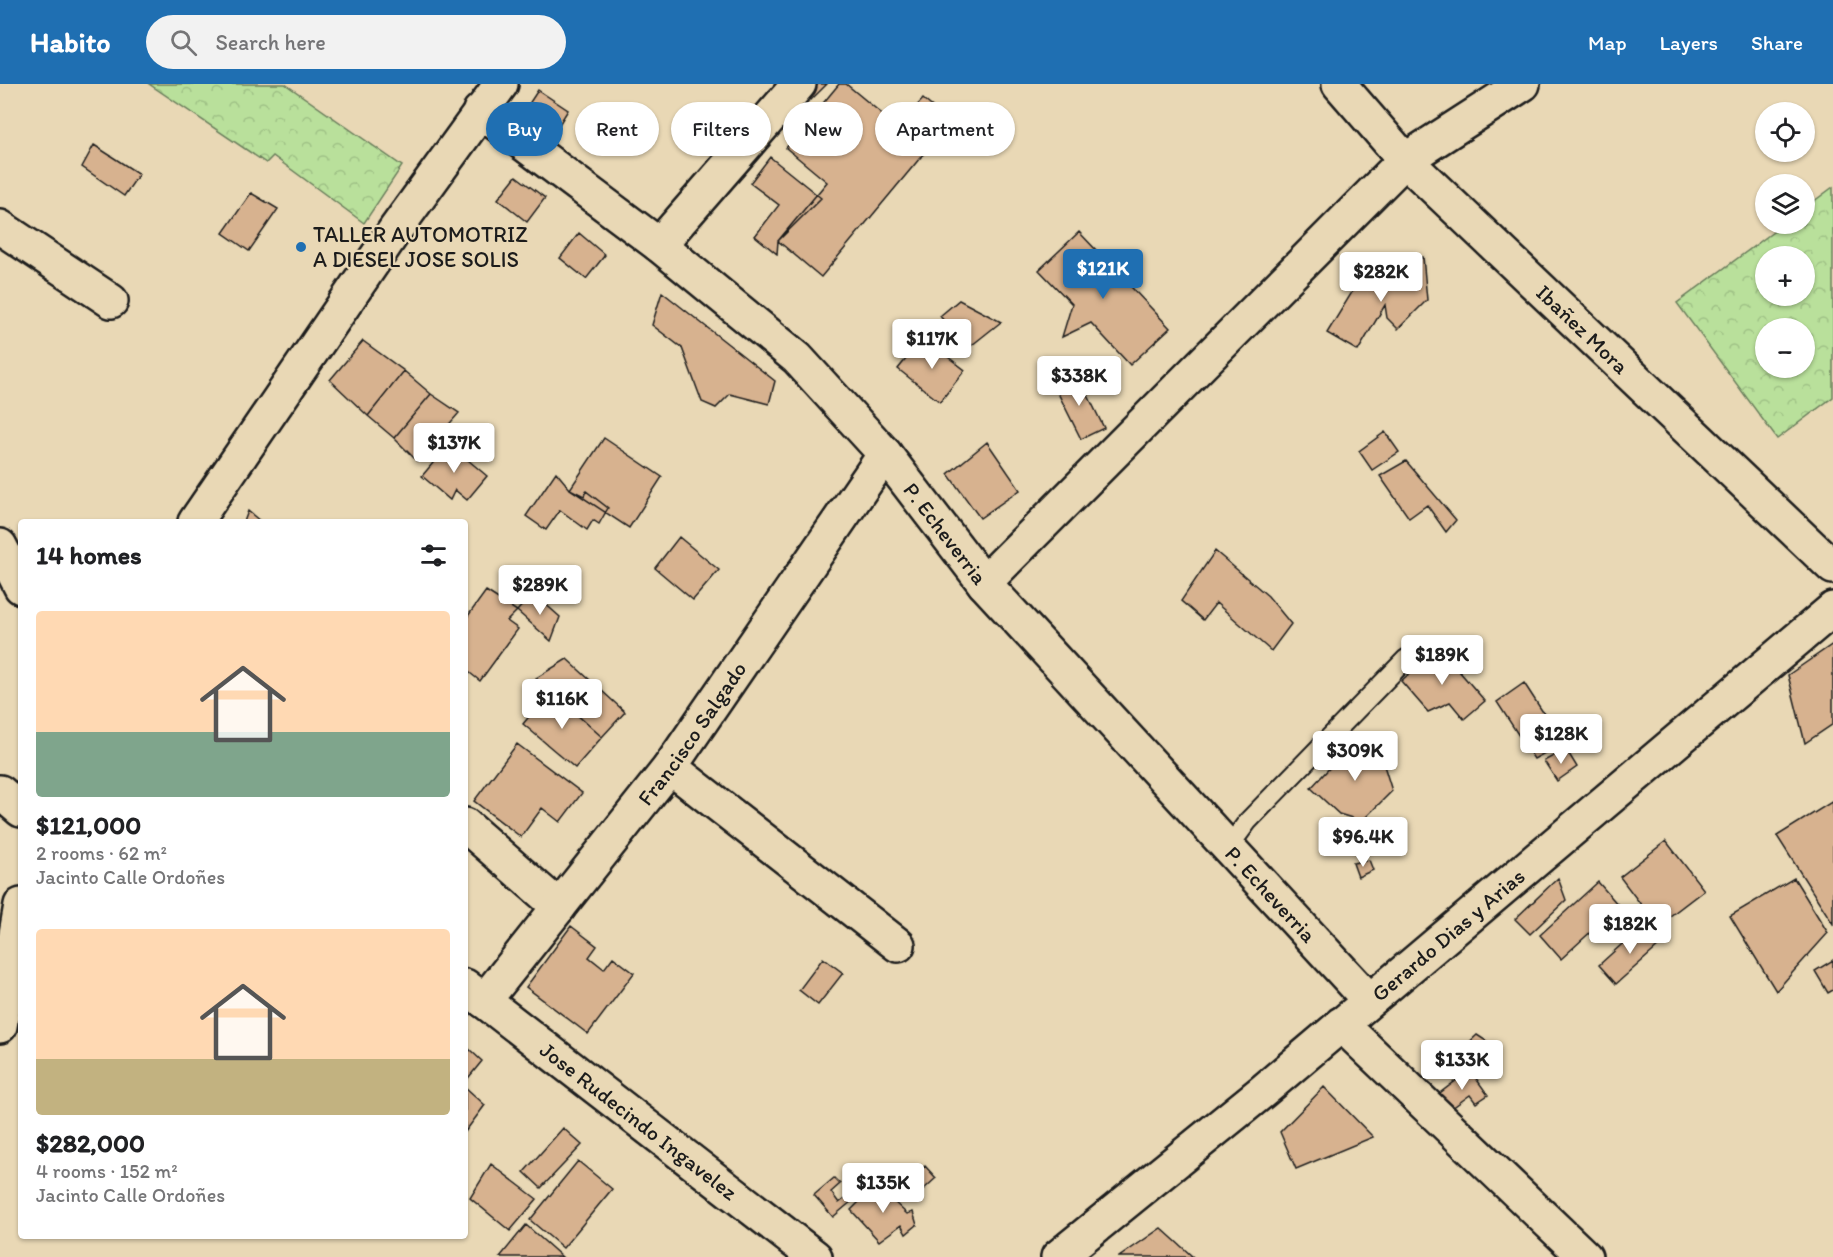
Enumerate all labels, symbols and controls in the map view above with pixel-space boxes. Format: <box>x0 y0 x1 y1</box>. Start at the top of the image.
search box <box>146 15 566 69</box>
text: Habito <box>30 25 110 59</box>
icon: search <box>167 26 200 59</box>
text: Search here <box>215 29 326 56</box>
text: Map <box>1588 30 1627 55</box>
text: Layers <box>1660 30 1718 55</box>
text: Share <box>1751 30 1803 55</box>
chip: Buy <box>486 102 563 156</box>
chip: Rent <box>575 102 659 156</box>
chip: Filters <box>671 102 771 156</box>
chip: New <box>783 102 863 156</box>
chip: Apartment <box>875 102 1015 156</box>
map controls <box>1755 102 1815 378</box>
button: locate <box>1755 102 1815 162</box>
button: layers <box>1755 174 1815 234</box>
place label: TALLER AUTOMOTRIZ A DIESEL JOSE SOLIS <box>313 221 528 273</box>
marker: TALLER AUTOMOTRIZ A DIESEL JOSE SOLIS <box>294 240 308 254</box>
button: + <box>1755 246 1815 306</box>
pin: $121K <box>1061 249 1145 300</box>
pin: $282K <box>1339 252 1423 303</box>
text: $121K <box>1077 256 1129 280</box>
text: $282K <box>1354 259 1408 283</box>
street label: Ibañez Mora <box>1531 279 1635 380</box>
button: − <box>1755 318 1815 378</box>
pin: $117K <box>890 319 974 370</box>
text: $117K <box>906 326 958 350</box>
pin: $338K <box>1037 356 1121 407</box>
text: $338K <box>1051 363 1107 387</box>
pin: $137K <box>412 423 496 474</box>
text: $137K <box>427 430 481 454</box>
street label: P. Echeverria <box>898 477 994 590</box>
text: 14 homes <box>36 539 142 571</box>
icon: filters <box>417 539 450 572</box>
pin: $289K <box>498 565 582 616</box>
text: $289K <box>513 572 567 596</box>
pin: $189K <box>1400 635 1484 686</box>
text: $189K <box>1415 642 1469 666</box>
icon: home <box>189 650 297 758</box>
street label: Francisco Salgado <box>632 656 752 811</box>
pin: $116K <box>520 679 604 730</box>
text: $116K <box>536 686 588 710</box>
pin: $128K <box>1519 714 1603 765</box>
text: $128K <box>1534 721 1588 745</box>
pin: $309K <box>1313 731 1397 782</box>
text: $309K <box>1327 738 1383 762</box>
text: $121,000 <box>36 809 141 841</box>
pin: $96.4K <box>1314 817 1412 868</box>
text: $96.4K <box>1333 824 1393 848</box>
street label: P. Echeverria <box>1219 840 1322 949</box>
text: 2 rooms · 62 m² <box>36 841 167 865</box>
street label: Gerardo Dias y Arias <box>1366 863 1530 1007</box>
text: Jacinto Calle Ordoñes <box>36 865 225 889</box>
pin: $182K <box>1588 904 1672 955</box>
text: $182K <box>1603 911 1657 935</box>
icon: home <box>189 968 297 1076</box>
street label: Jose Rudecindo Ingavelez <box>535 1036 743 1206</box>
pin: $133K <box>1420 1040 1504 1091</box>
text: $133K <box>1435 1047 1489 1071</box>
text: $282,000 <box>36 1127 145 1159</box>
text: 4 rooms · 152 m² <box>36 1159 178 1183</box>
pin: $135K <box>841 1163 925 1214</box>
text: $135K <box>856 1170 910 1194</box>
text: Jacinto Calle Ordoñes <box>36 1183 225 1207</box>

